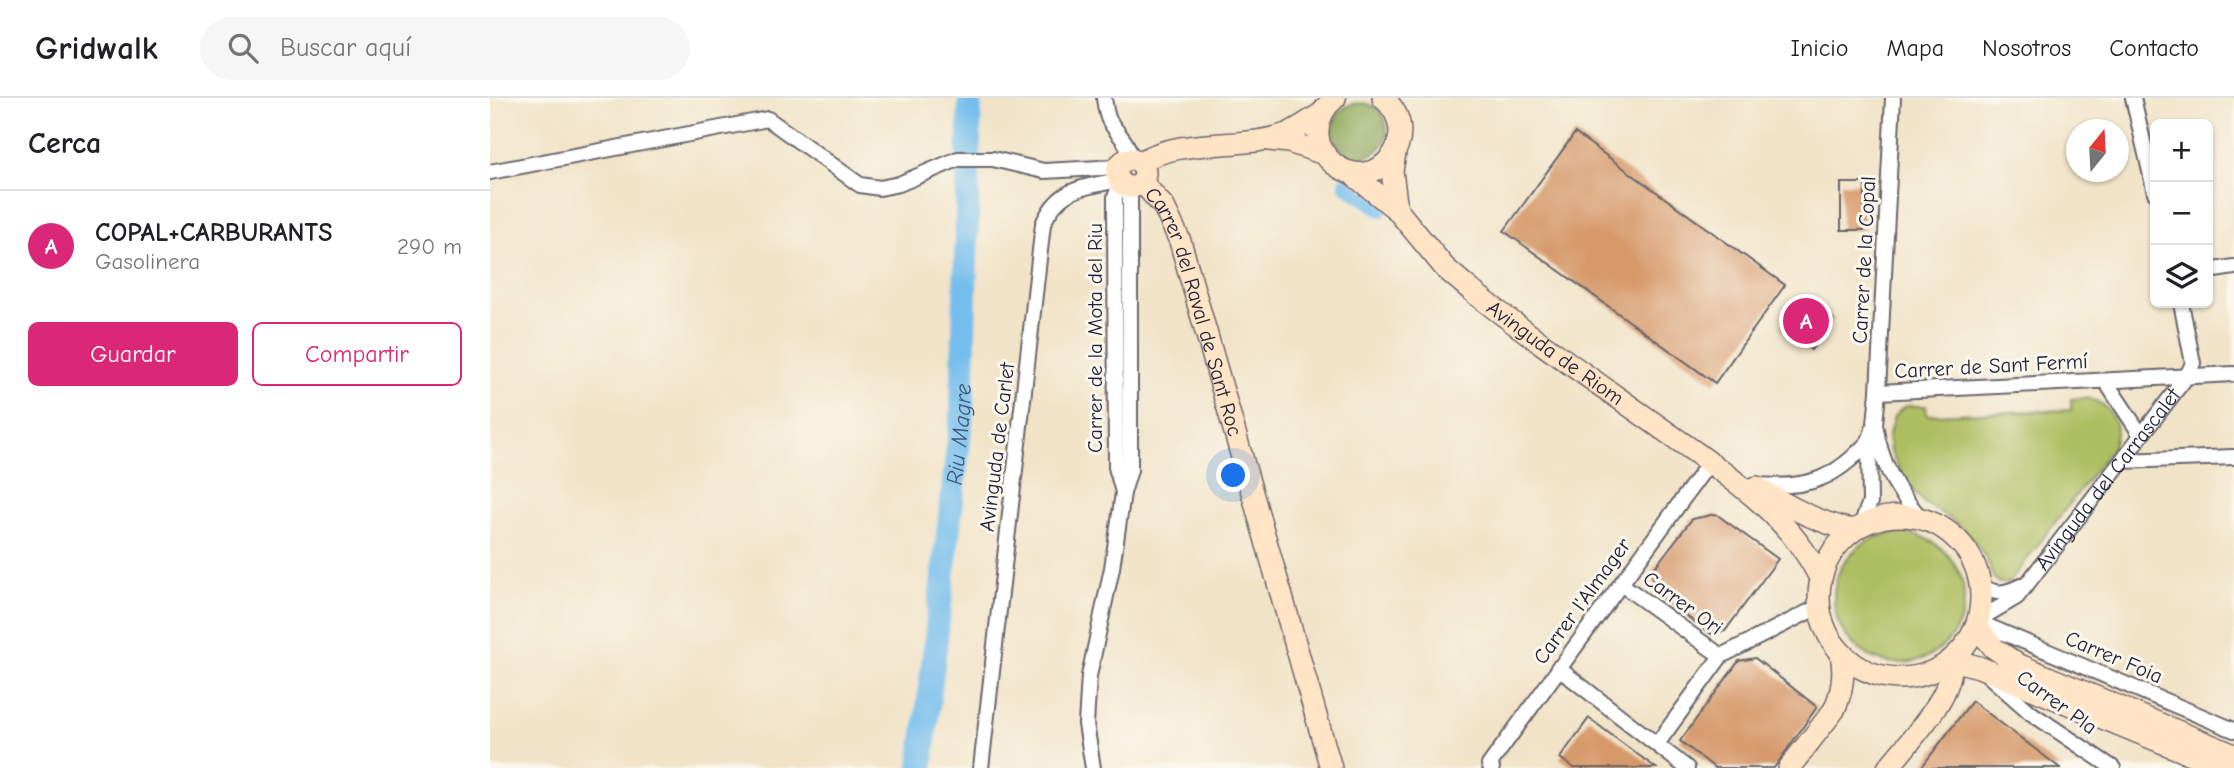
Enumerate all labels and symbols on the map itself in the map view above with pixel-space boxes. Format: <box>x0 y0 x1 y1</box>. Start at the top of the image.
north arrow <box>2066 119 2129 182</box>
street label: Carrer de la Copal <box>1848 176 1880 344</box>
street label: Carrer del Raval de Sant Roc <box>1140 182 1247 439</box>
street label: Carrer de la Mota del Riu <box>1083 223 1107 453</box>
street label: Avinguda de Riom <box>1482 295 1628 410</box>
pin: A <box>1783 295 1829 347</box>
street label: Carrer de Sant Fermí <box>1894 349 2088 383</box>
street label: Avinguda de Carlet <box>975 360 1019 533</box>
water label: Riu Magre <box>940 383 976 486</box>
street label: Avinguda del Carrascalet <box>2030 383 2186 575</box>
your location <box>1216 458 1250 492</box>
street label: Carrer l'Almager <box>1528 533 1636 669</box>
street label: Carrer Ori <box>1639 566 1727 640</box>
street label: Carrer Foia <box>2062 626 2166 688</box>
street label: Carrer Pla <box>2012 665 2102 739</box>

